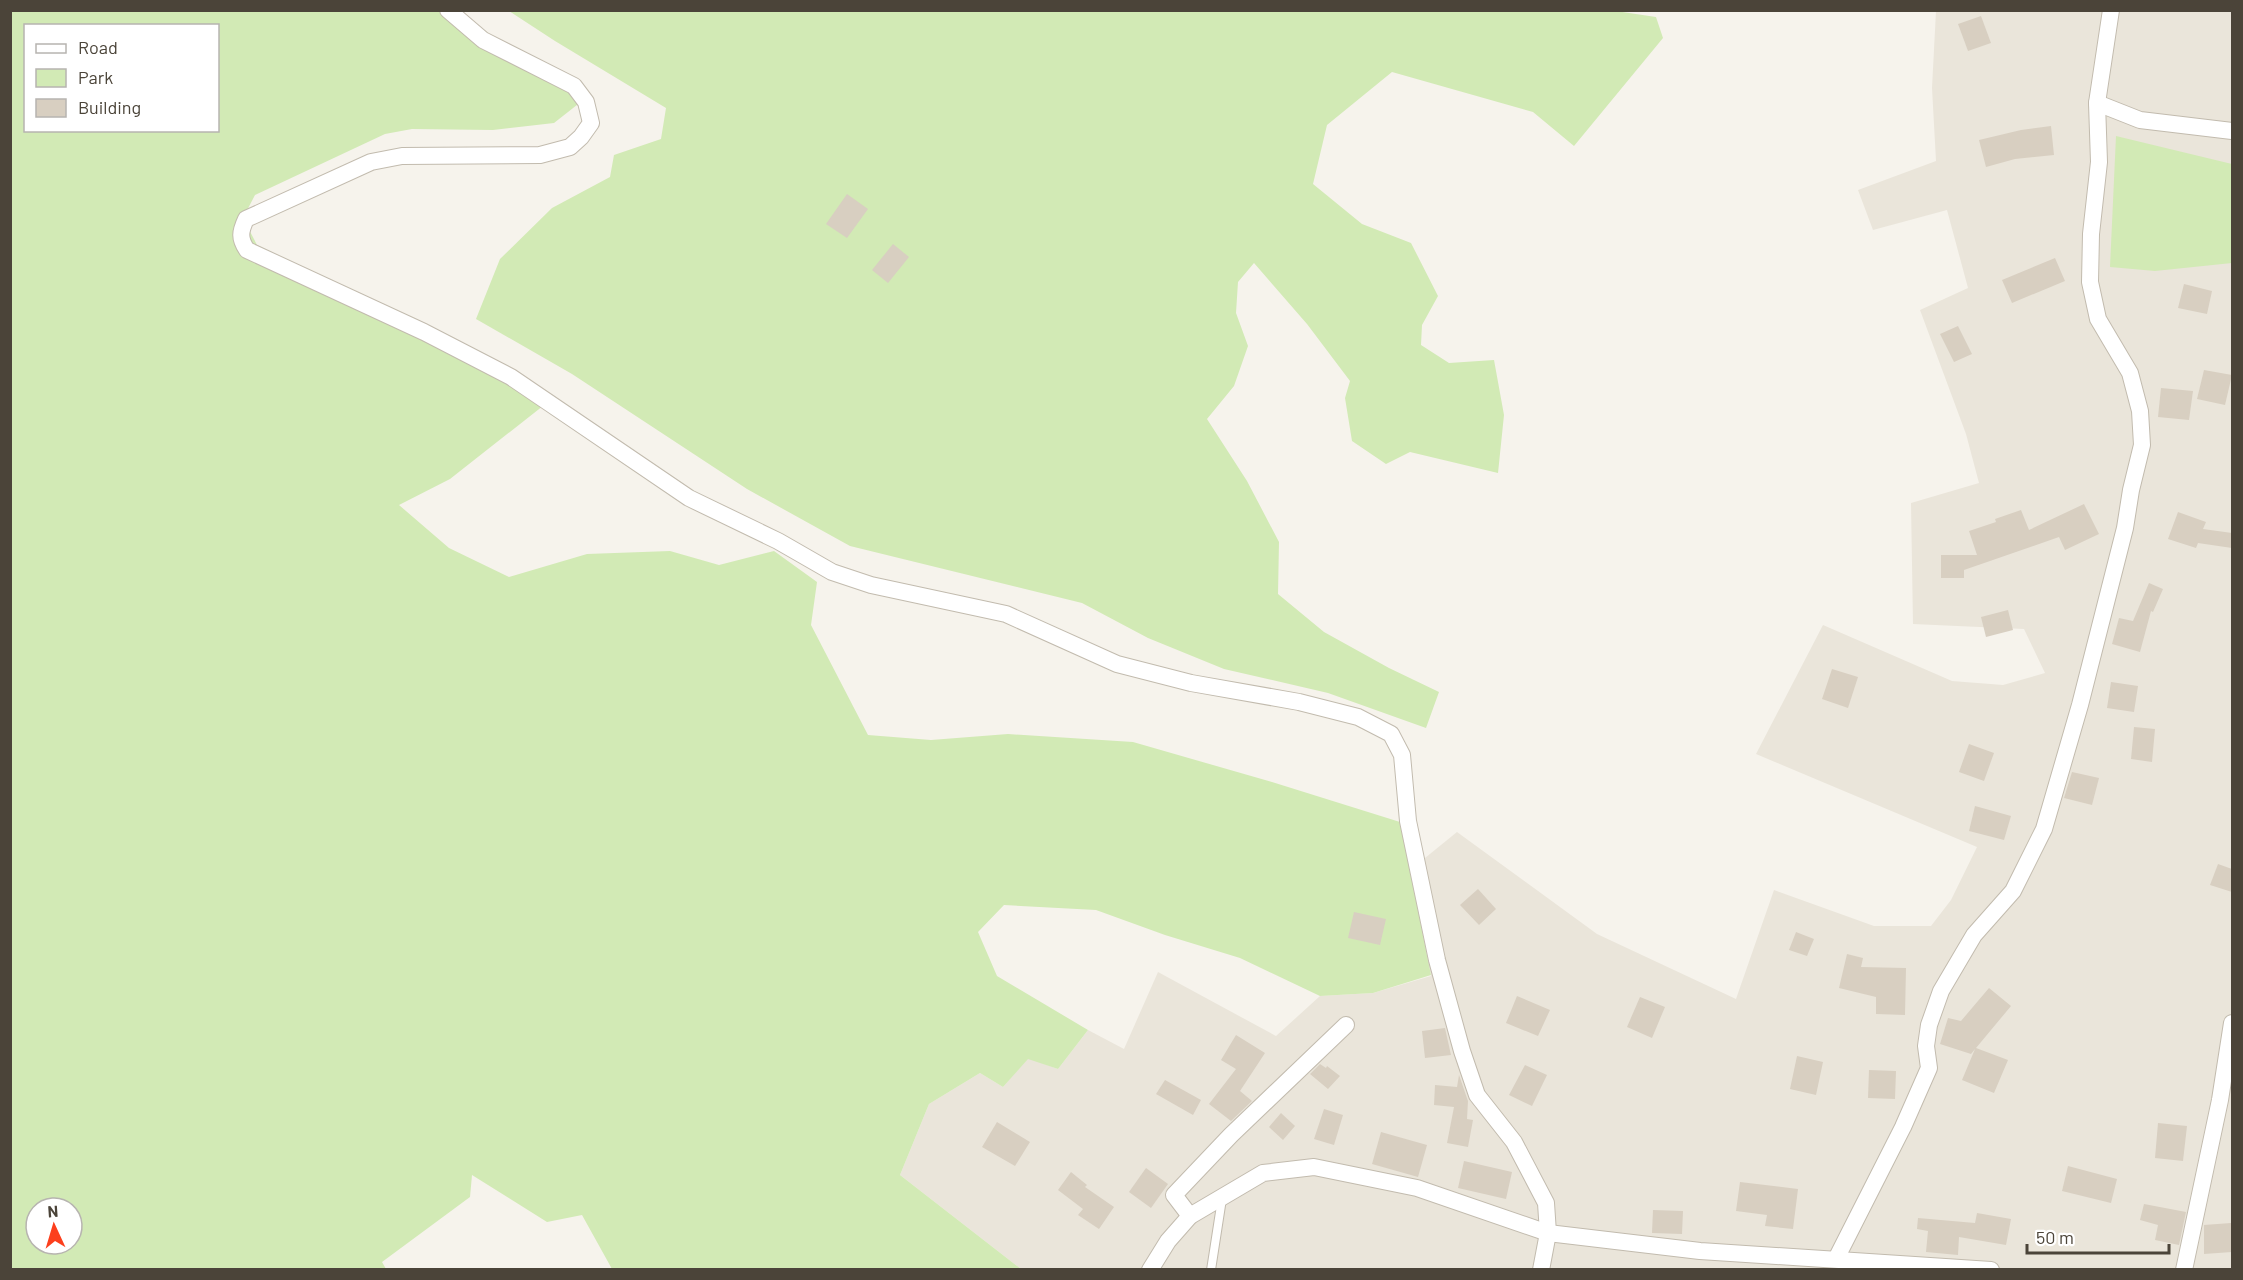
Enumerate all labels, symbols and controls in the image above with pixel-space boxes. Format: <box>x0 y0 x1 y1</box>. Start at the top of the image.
legend <box>24 24 219 132</box>
text: Road <box>78 36 118 58</box>
text: Park <box>78 66 113 88</box>
text: Building <box>78 96 141 118</box>
north arrow <box>24 1196 84 1256</box>
text: N <box>47 1201 59 1220</box>
scale bar <box>2027 1217 2170 1255</box>
text: 50 m <box>2036 1226 2074 1248</box>

